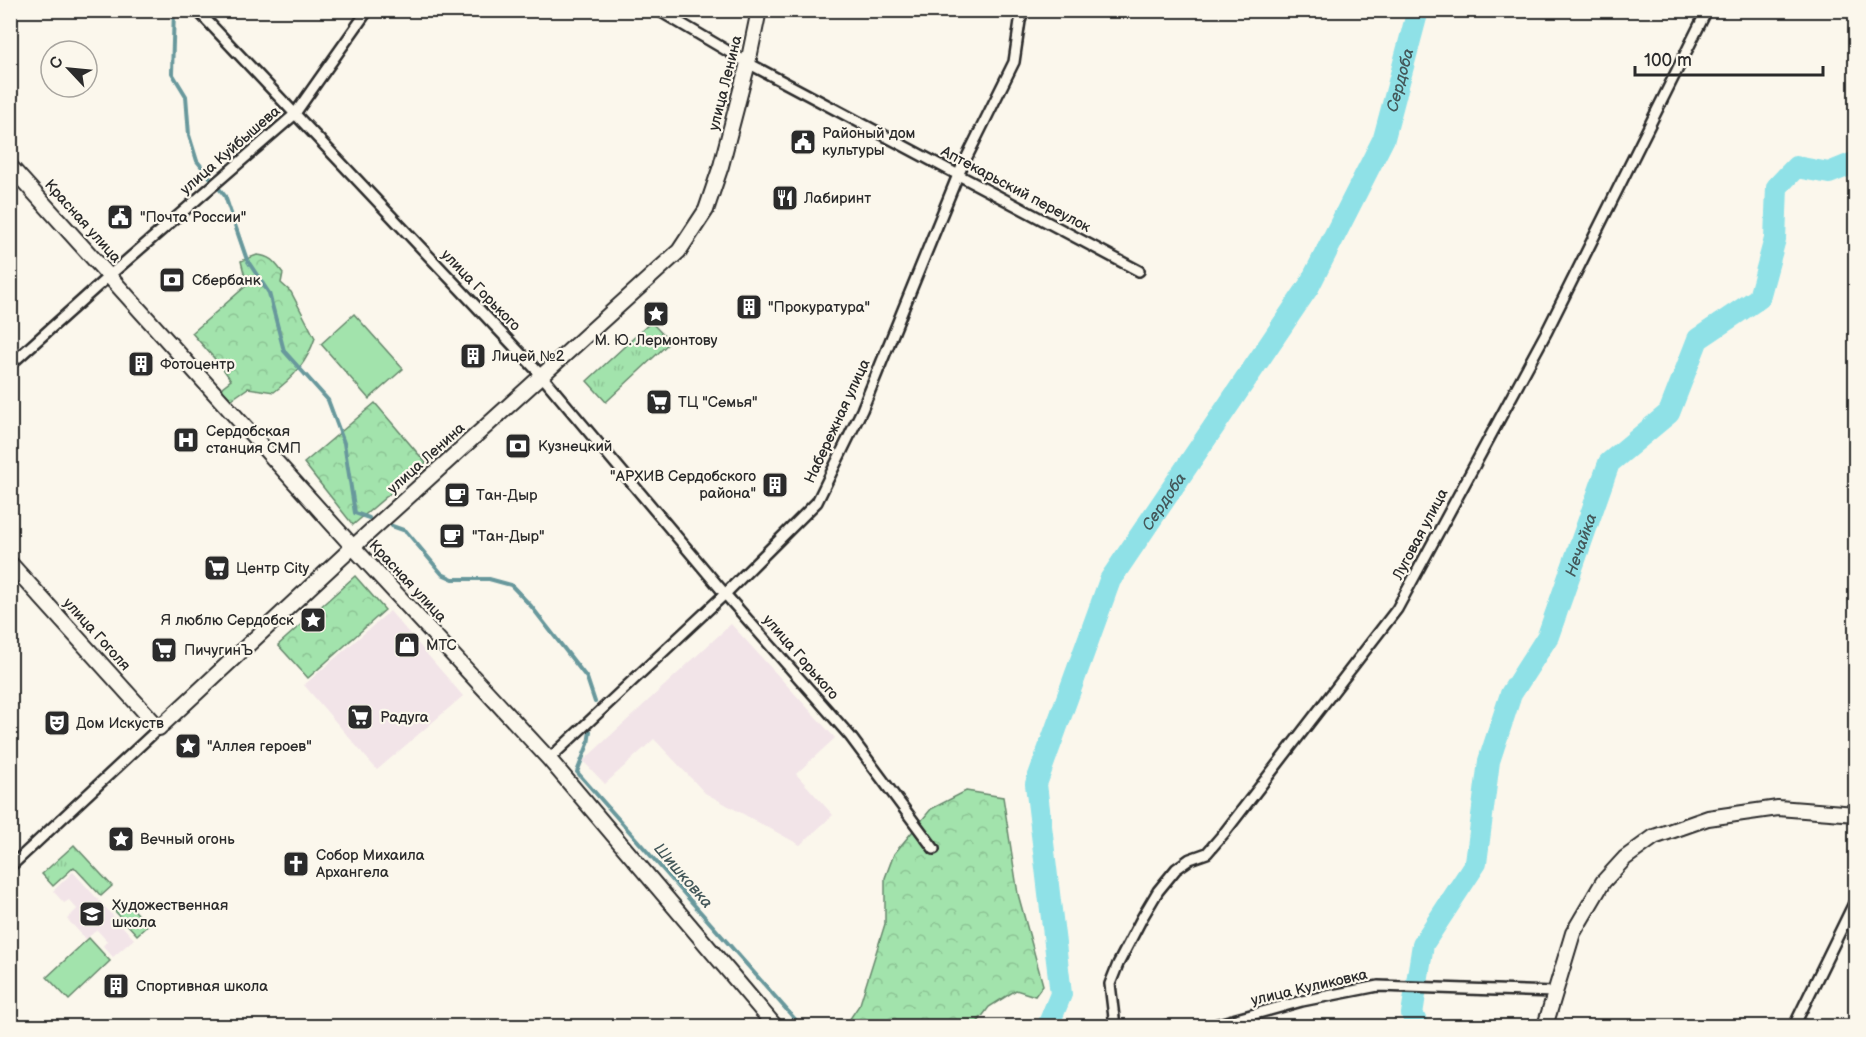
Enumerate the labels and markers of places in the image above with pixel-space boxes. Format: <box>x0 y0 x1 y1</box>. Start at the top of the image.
place label: Районый дом культуры <box>822 124 915 160</box>
public building icon: Районый дом культуры <box>788 127 818 157</box>
restaurant icon: Лабиринт <box>770 183 800 213</box>
place label: Лабиринт <box>803 189 871 208</box>
public building icon: "Почта России" <box>105 202 135 232</box>
place label: "Почта России" <box>140 208 246 227</box>
bank icon: Сбербанк <box>157 265 187 295</box>
place label: Сбербанк <box>192 271 261 290</box>
building icon: "Прокуратура" <box>734 292 764 322</box>
place label: "Прокуратура" <box>768 298 870 317</box>
place icon: М. Ю. Лермонтову <box>641 299 671 329</box>
place label: М. Ю. Лермонтову <box>594 331 718 350</box>
building icon: Лицей №2 <box>458 341 488 371</box>
place label: Лицей №2 <box>491 347 565 366</box>
building icon: Фотоцентр <box>126 349 156 379</box>
place label: Фотоцентр <box>160 355 235 374</box>
supermarket icon: ТЦ "Семья" <box>644 387 674 417</box>
place label: ТЦ "Семья" <box>678 393 758 412</box>
place label: Сердобская станция СМП <box>206 422 301 458</box>
hospital icon: Сердобская станция СМП <box>171 425 201 455</box>
bank icon: Кузнецкий <box>503 431 533 461</box>
place label: Кузнецкий <box>538 437 612 456</box>
place label: "АРХИВ Сердобского района" <box>610 467 756 503</box>
building icon: "АРХИВ Сердобского района" <box>760 470 790 500</box>
cafe icon: Тан-Дыр <box>442 480 472 510</box>
place label: Тан-Дыр <box>476 486 538 505</box>
cafe icon: "Тан-Дыр" <box>437 521 467 551</box>
place label: "Тан-Дыр" <box>472 527 545 546</box>
supermarket icon: Центр City <box>202 553 232 583</box>
place label: Центр City <box>236 559 310 578</box>
place icon: Я люблю Сердобск <box>298 605 328 635</box>
place label: Я люблю Сердобск <box>161 611 294 630</box>
shop icon: МТС <box>392 630 422 660</box>
supermarket icon: ПичугинЪ <box>149 635 179 665</box>
place label: МТС <box>426 636 457 655</box>
place label: ПичугинЪ <box>184 641 253 660</box>
supermarket icon: Радуга <box>345 702 375 732</box>
theatre icon: Дом Искуств <box>42 708 72 738</box>
place label: Радуга <box>380 708 429 727</box>
place label: Дом Искуств <box>76 714 164 733</box>
place icon: "Аллея героев" <box>173 731 203 761</box>
place label: "Аллея героев" <box>207 737 312 756</box>
place icon: Вечный огонь <box>106 824 136 854</box>
place label: Вечный огонь <box>140 830 235 849</box>
place label: Собор Михаила Архангела <box>315 846 425 882</box>
church icon: Собор Михаила Архангела <box>281 849 311 879</box>
place label: Художественная школа <box>112 896 228 932</box>
school or university icon: Художественная школа <box>77 899 107 929</box>
building icon: Спортивная школа <box>101 971 131 1001</box>
place label: Спортивная школа <box>136 977 268 996</box>

